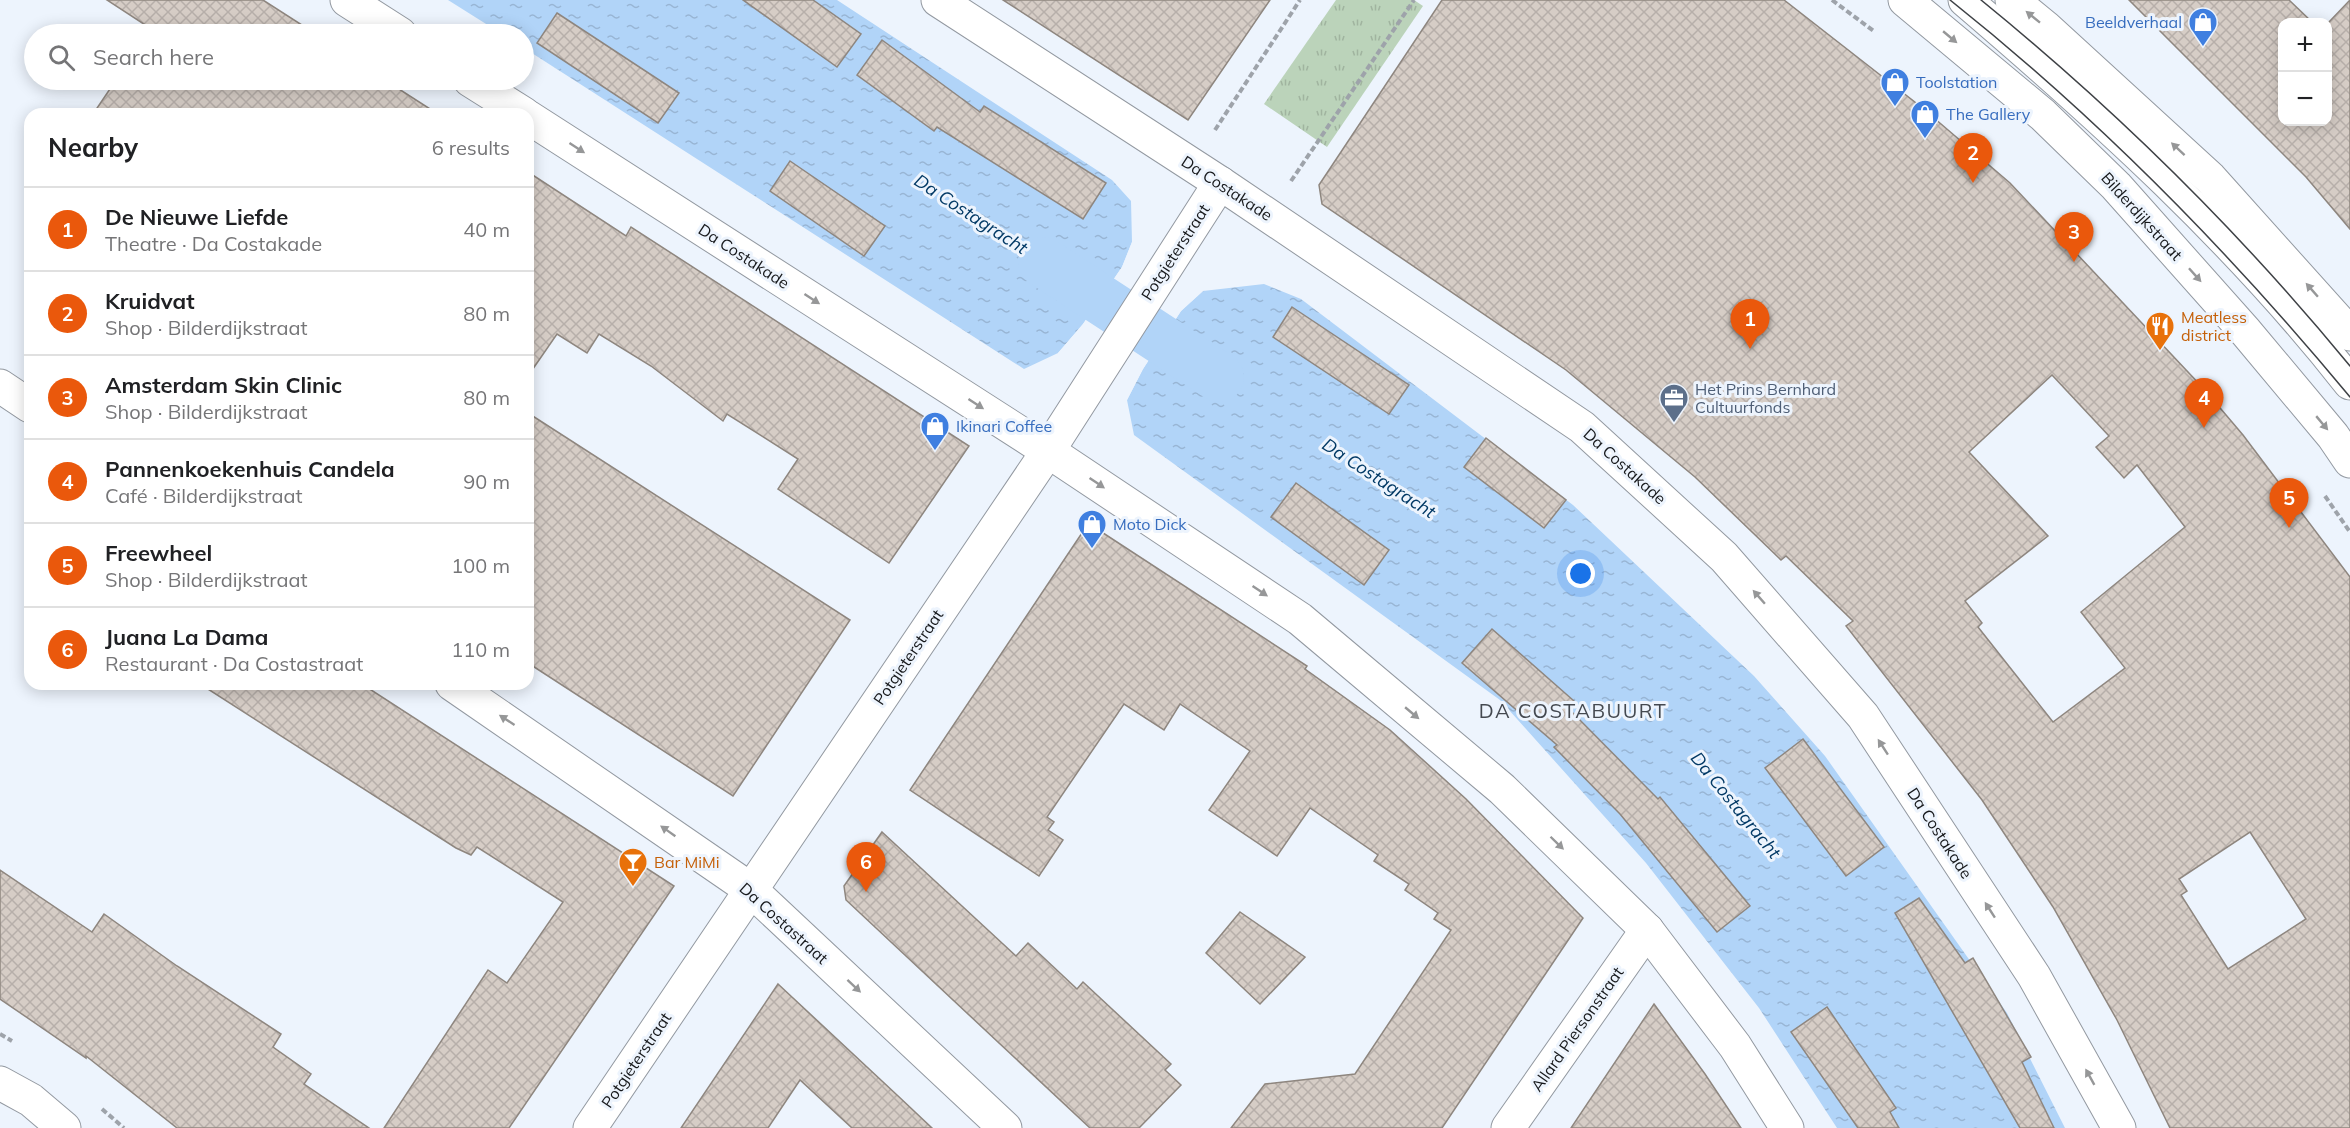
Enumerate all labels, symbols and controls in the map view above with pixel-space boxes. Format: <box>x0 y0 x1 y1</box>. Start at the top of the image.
shop icon: Beeldverhaal <box>2187 6 2219 48</box>
one-way arrow <box>2026 12 2041 24</box>
place label: Beeldverhaal <box>2085 12 2182 32</box>
map controls <box>2278 18 2332 126</box>
button: + <box>2278 18 2332 72</box>
search box <box>24 24 534 90</box>
one-way arrow <box>1942 30 1958 43</box>
icon: search <box>45 41 78 74</box>
text: Search here <box>93 43 214 71</box>
shop icon: Toolstation <box>1879 66 1911 108</box>
place label: Toolstation <box>1916 72 1998 92</box>
button: − <box>2278 72 2332 126</box>
shop icon: The Gallery <box>1909 98 1941 140</box>
place label: The Gallery <box>1946 104 2031 124</box>
text: Nearby <box>48 131 138 164</box>
pin: 2 <box>1954 134 1992 183</box>
text: 6 results <box>432 135 510 160</box>
one-way arrow <box>569 142 585 153</box>
one-way arrow <box>2171 142 2185 156</box>
street label: Da Costakade <box>1178 151 1276 225</box>
street label: Bilderdijkstraat <box>2097 168 2187 265</box>
water label: Da Costagracht <box>910 169 1033 260</box>
street label: Potgieterstraat <box>1136 200 1214 304</box>
text: De Nieuwe Liefde <box>105 203 288 231</box>
pin: 3 <box>2054 212 2094 262</box>
text: 1 <box>62 217 74 242</box>
text: 40 m <box>463 217 510 242</box>
street label: Da Costakade <box>695 219 793 293</box>
text: Theatre · Da Costakade <box>105 231 322 256</box>
one-way arrow <box>2188 267 2202 282</box>
one-way arrow <box>2306 283 2319 298</box>
text: Kruidvat <box>105 287 195 315</box>
one-way arrow <box>804 293 820 304</box>
pin: 1 <box>1730 300 1770 349</box>
text: 2 <box>62 301 74 326</box>
text: 80 m <box>463 301 510 326</box>
place label: Meatless district <box>2181 307 2247 345</box>
restaurant icon: Meatless district <box>2144 310 2176 352</box>
text: Shop · Bilderdijkstraat <box>105 315 307 340</box>
text: Amsterdam Skin Clinic <box>105 371 342 399</box>
pin: 4 <box>2184 378 2224 428</box>
place label: Het Prins Bernhard Cultuurfonds <box>1695 379 1836 417</box>
office icon: Het Prins Bernhard Cultuurfonds <box>1658 382 1690 424</box>
text: 3 <box>62 385 74 410</box>
text: 80 m <box>463 385 510 410</box>
text: Shop · Bilderdijkstraat <box>105 399 307 424</box>
one-way arrow <box>968 399 984 410</box>
shop icon: Ikinari Coffee <box>919 410 951 452</box>
one-way arrow <box>2315 415 2328 430</box>
place label: Ikinari Coffee <box>956 416 1052 436</box>
street label: Da Costakade <box>1580 424 1670 508</box>
water label: Da Costagracht <box>1318 433 1441 524</box>
text: Pannenkoekenhuis Candela <box>105 455 395 483</box>
text: 4 <box>62 469 74 494</box>
text: 90 m <box>463 469 510 494</box>
one-way arrow <box>1089 478 1105 489</box>
pin: 5 <box>2270 478 2308 528</box>
text: Café · Bilderdijkstraat <box>105 483 303 508</box>
shop icon: Moto Dick <box>1076 508 1108 550</box>
place label: Moto Dick <box>1113 514 1187 534</box>
text: Freewheel <box>105 539 212 567</box>
text: 5 <box>62 553 74 578</box>
text: 100 m <box>451 553 510 578</box>
your location <box>1566 559 1595 588</box>
text: Shop · Bilderdijkstraat <box>105 567 307 592</box>
one-way arrow <box>1251 586 1268 597</box>
one-way arrow <box>1753 590 1766 605</box>
street label: Potgieterstraat <box>869 605 947 708</box>
text: Juana La Dama <box>105 623 268 651</box>
text: 6 <box>62 637 74 662</box>
text: 110 m <box>451 637 510 662</box>
text: Restaurant · Da Costastraat <box>105 651 363 676</box>
district label: DA COSTABUURT <box>1479 698 1667 723</box>
one-way arrow <box>1404 706 1419 719</box>
one-way arrow <box>499 715 515 726</box>
one-way arrow <box>1878 738 1889 755</box>
water label: Da Costagracht <box>1686 747 1787 864</box>
street label: Da Costakade <box>1903 784 1977 882</box>
one-way arrow <box>660 825 676 837</box>
one-way arrow <box>1550 835 1564 849</box>
pin: 6 <box>846 842 886 892</box>
bar icon: Bar MiMi <box>617 846 649 888</box>
place label: Bar MiMi <box>654 852 720 872</box>
street label: Da Costastraat <box>736 878 833 968</box>
one-way arrow <box>1984 902 1996 918</box>
street label: Allard Piersonstraat <box>1526 963 1628 1095</box>
one-way arrow <box>846 979 861 992</box>
street label: Potgieterstraat <box>597 1008 675 1111</box>
one-way arrow <box>2085 1068 2095 1085</box>

